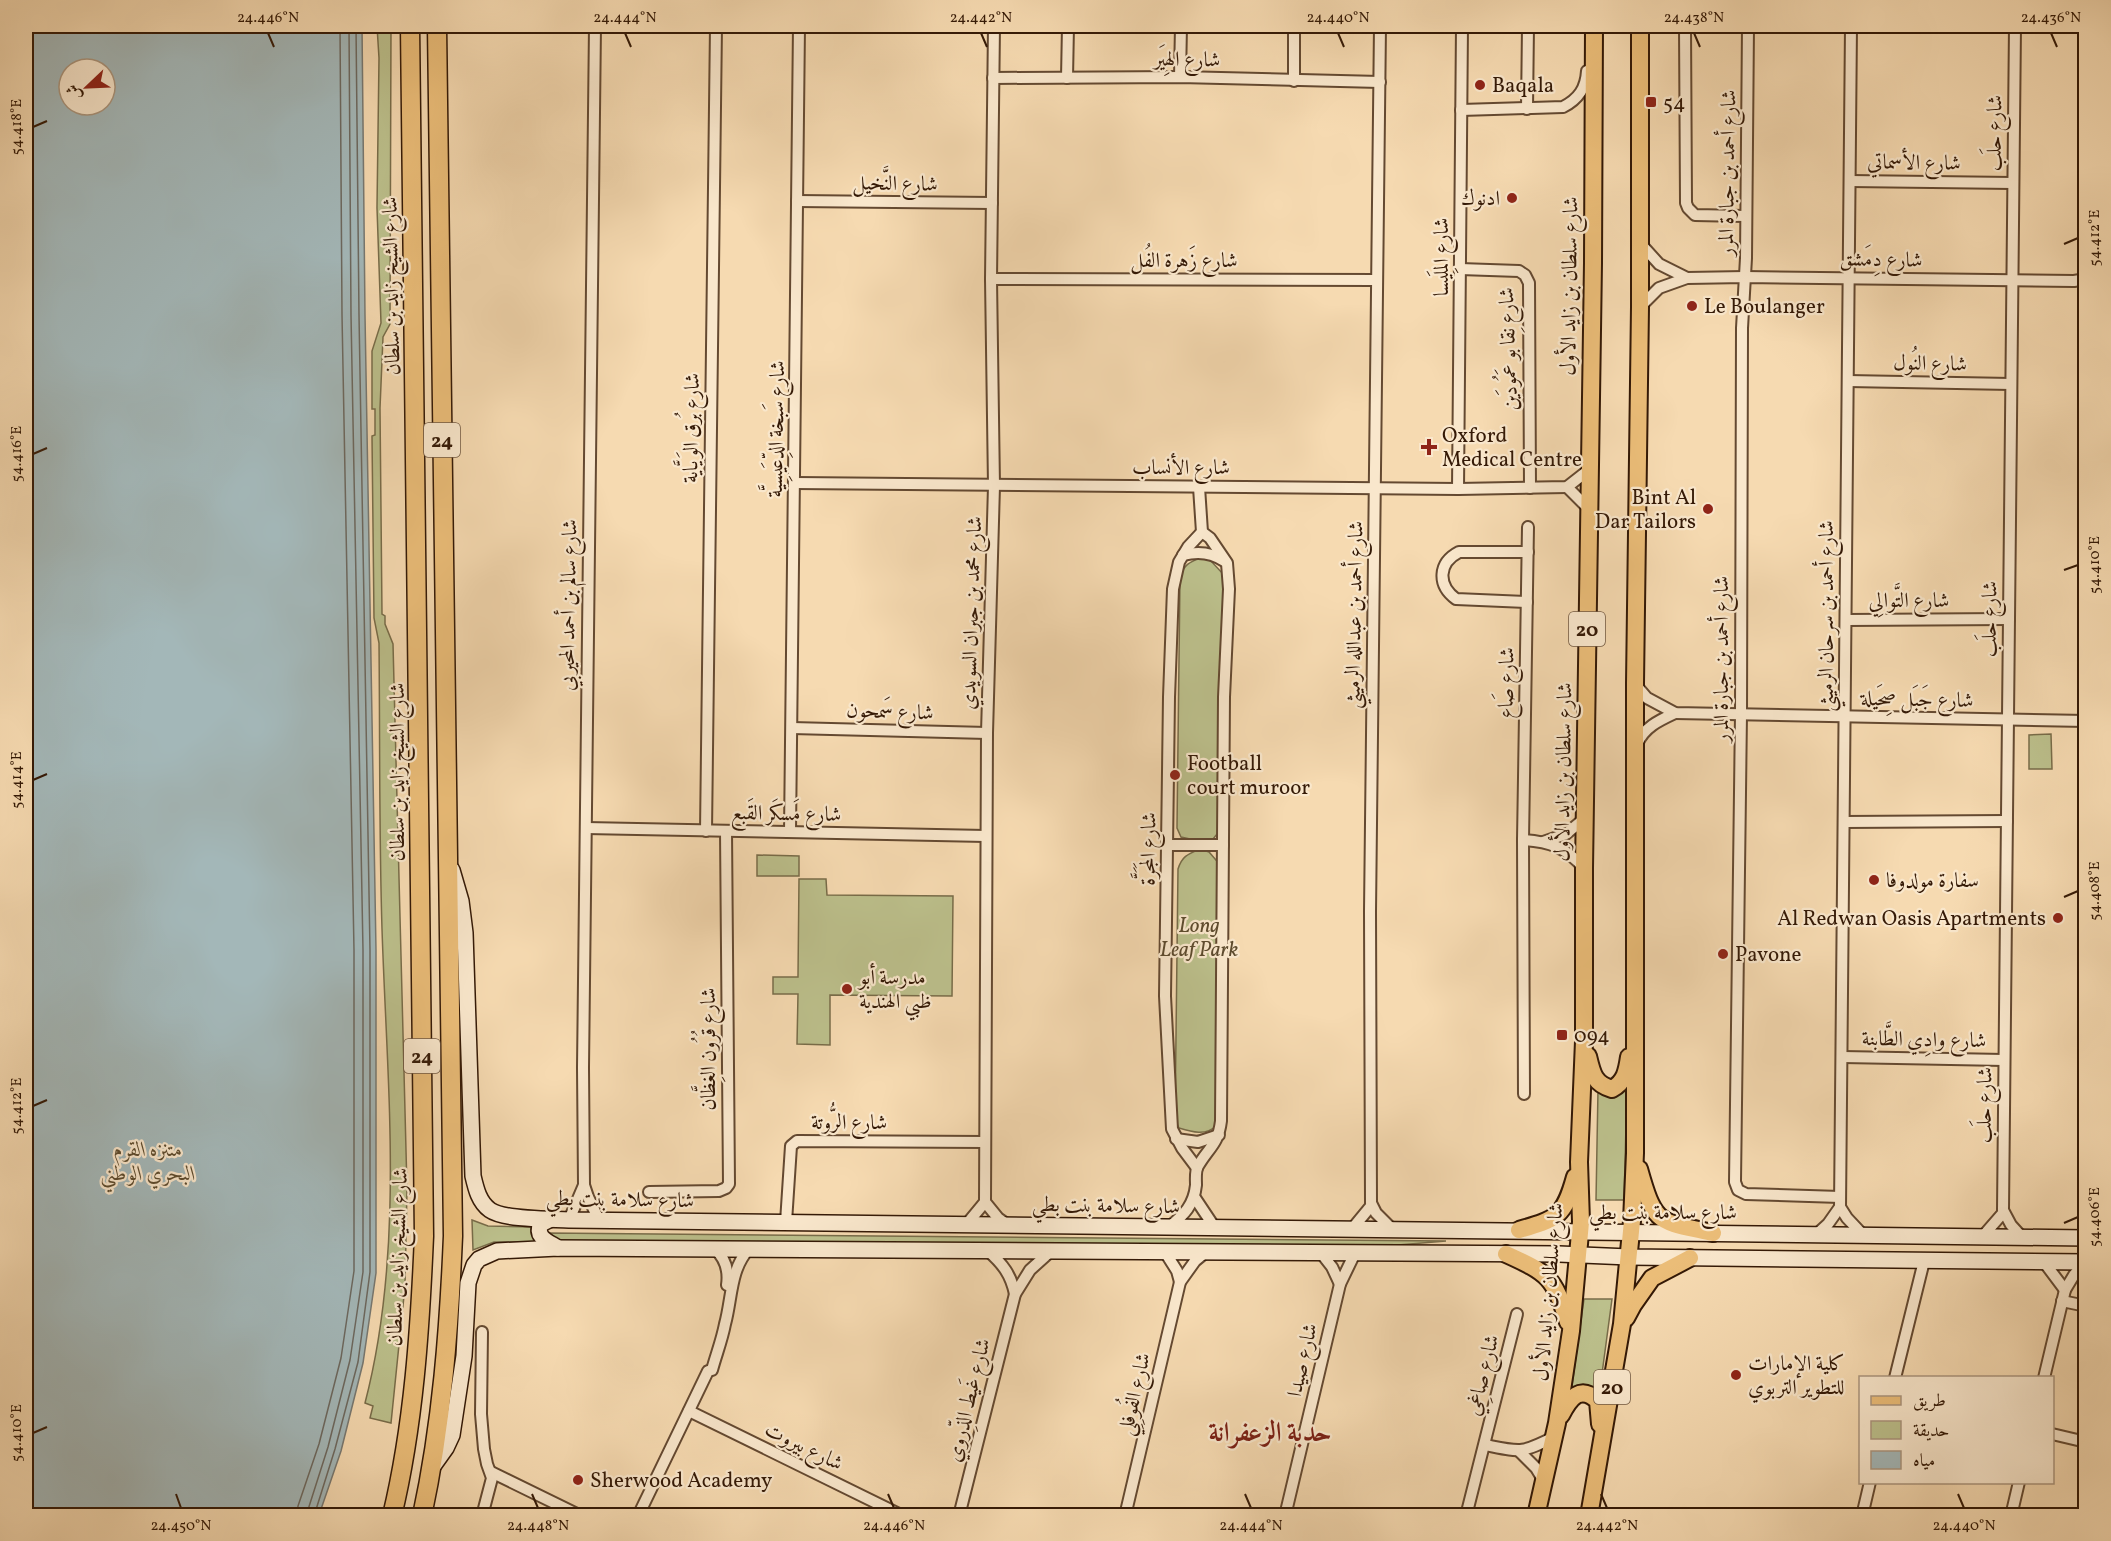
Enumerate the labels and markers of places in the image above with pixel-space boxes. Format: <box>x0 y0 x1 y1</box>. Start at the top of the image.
place label: Baqala <box>1492 72 1554 101</box>
marker: Baqala <box>1473 78 1487 92</box>
place label: 54 <box>1663 89 1686 118</box>
marker: 54 <box>1644 95 1658 109</box>
place label: ادنوك <box>1461 185 1500 214</box>
marker: ادنوك <box>1505 191 1519 205</box>
place label: Le Boulanger <box>1704 293 1825 322</box>
marker: Le Boulanger <box>1685 299 1699 313</box>
place label: Oxford Medical Centre <box>1442 422 1582 475</box>
marker: Oxford Medical Centre <box>1420 438 1438 456</box>
place label: Bint Al Dar Tailors <box>1595 484 1696 537</box>
marker: Bint Al Dar Tailors <box>1701 502 1715 516</box>
place label: Football court muroor <box>1187 750 1310 803</box>
marker: Football court muroor <box>1168 768 1182 782</box>
place label: سفارة مولدوفا <box>1886 867 1979 896</box>
marker: سفارة مولدوفا <box>1867 873 1881 887</box>
place label: Al Redwan Oasis Apartments <box>1777 905 2046 934</box>
marker: Al Redwan Oasis Apartments <box>2051 911 2065 925</box>
place label: Pavone <box>1735 941 1802 970</box>
marker: Pavone <box>1716 947 1730 961</box>
place label: مدرسة أبو ظبي الهندية <box>857 962 932 1021</box>
marker: مدرسة أبو ظبي الهندية <box>840 982 854 996</box>
place label: 094 <box>1574 1022 1610 1051</box>
marker: 094 <box>1555 1028 1569 1042</box>
place label: كلية الإمارات للتطوير التربوي <box>1748 1350 1845 1403</box>
marker: كلية الإمارات للتطوير التربوي <box>1729 1368 1743 1382</box>
place label: Sherwood Academy <box>590 1467 773 1496</box>
marker: Sherwood Academy <box>571 1473 585 1487</box>

